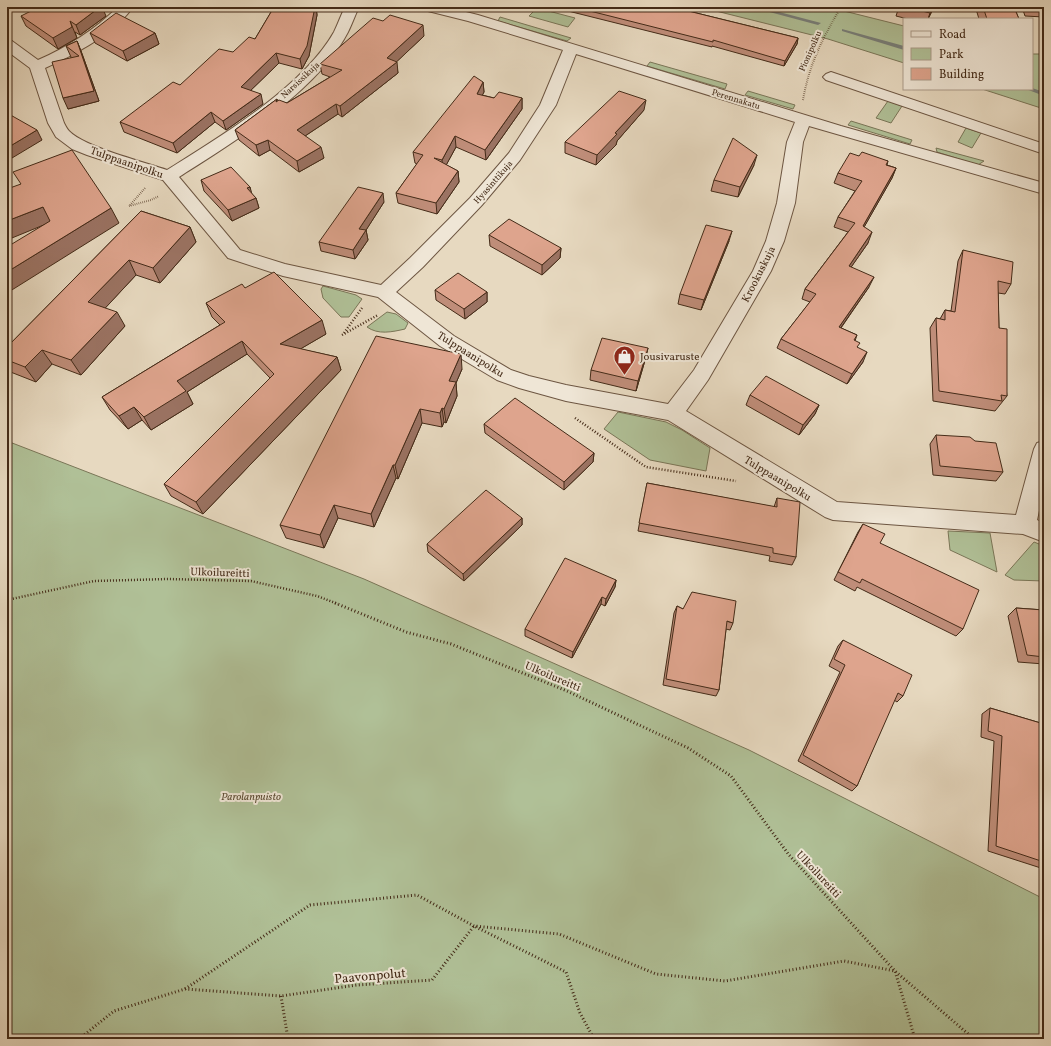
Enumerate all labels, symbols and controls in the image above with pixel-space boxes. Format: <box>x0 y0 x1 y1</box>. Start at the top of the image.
legend <box>903 18 1033 90</box>
text: Road <box>939 27 966 43</box>
street label: Pionipolku <box>796 29 825 74</box>
text: Park <box>939 47 964 63</box>
street label: Narsissikuja <box>278 59 323 102</box>
text: Building <box>939 67 984 83</box>
street label: Perennakatu <box>710 86 762 113</box>
street label: Tulppaanipolku <box>88 144 165 183</box>
street label: Hyasinttikuja <box>471 157 516 207</box>
street label: Krookuskuja <box>739 243 780 305</box>
street label: Tulppaanipolku <box>434 329 507 382</box>
shop icon: Jousivaruste <box>611 343 637 376</box>
place label: Jousivaruste <box>640 350 699 365</box>
street label: Tulppaanipolku <box>741 453 814 505</box>
street label: Ulkoilureitti <box>190 565 250 582</box>
street label: Ulkoilureitti <box>522 659 583 696</box>
park label: Parolanpuisto <box>221 790 281 805</box>
street label: Ulkoilureitti <box>792 848 844 902</box>
street label: Paavonpolut <box>334 965 407 989</box>

